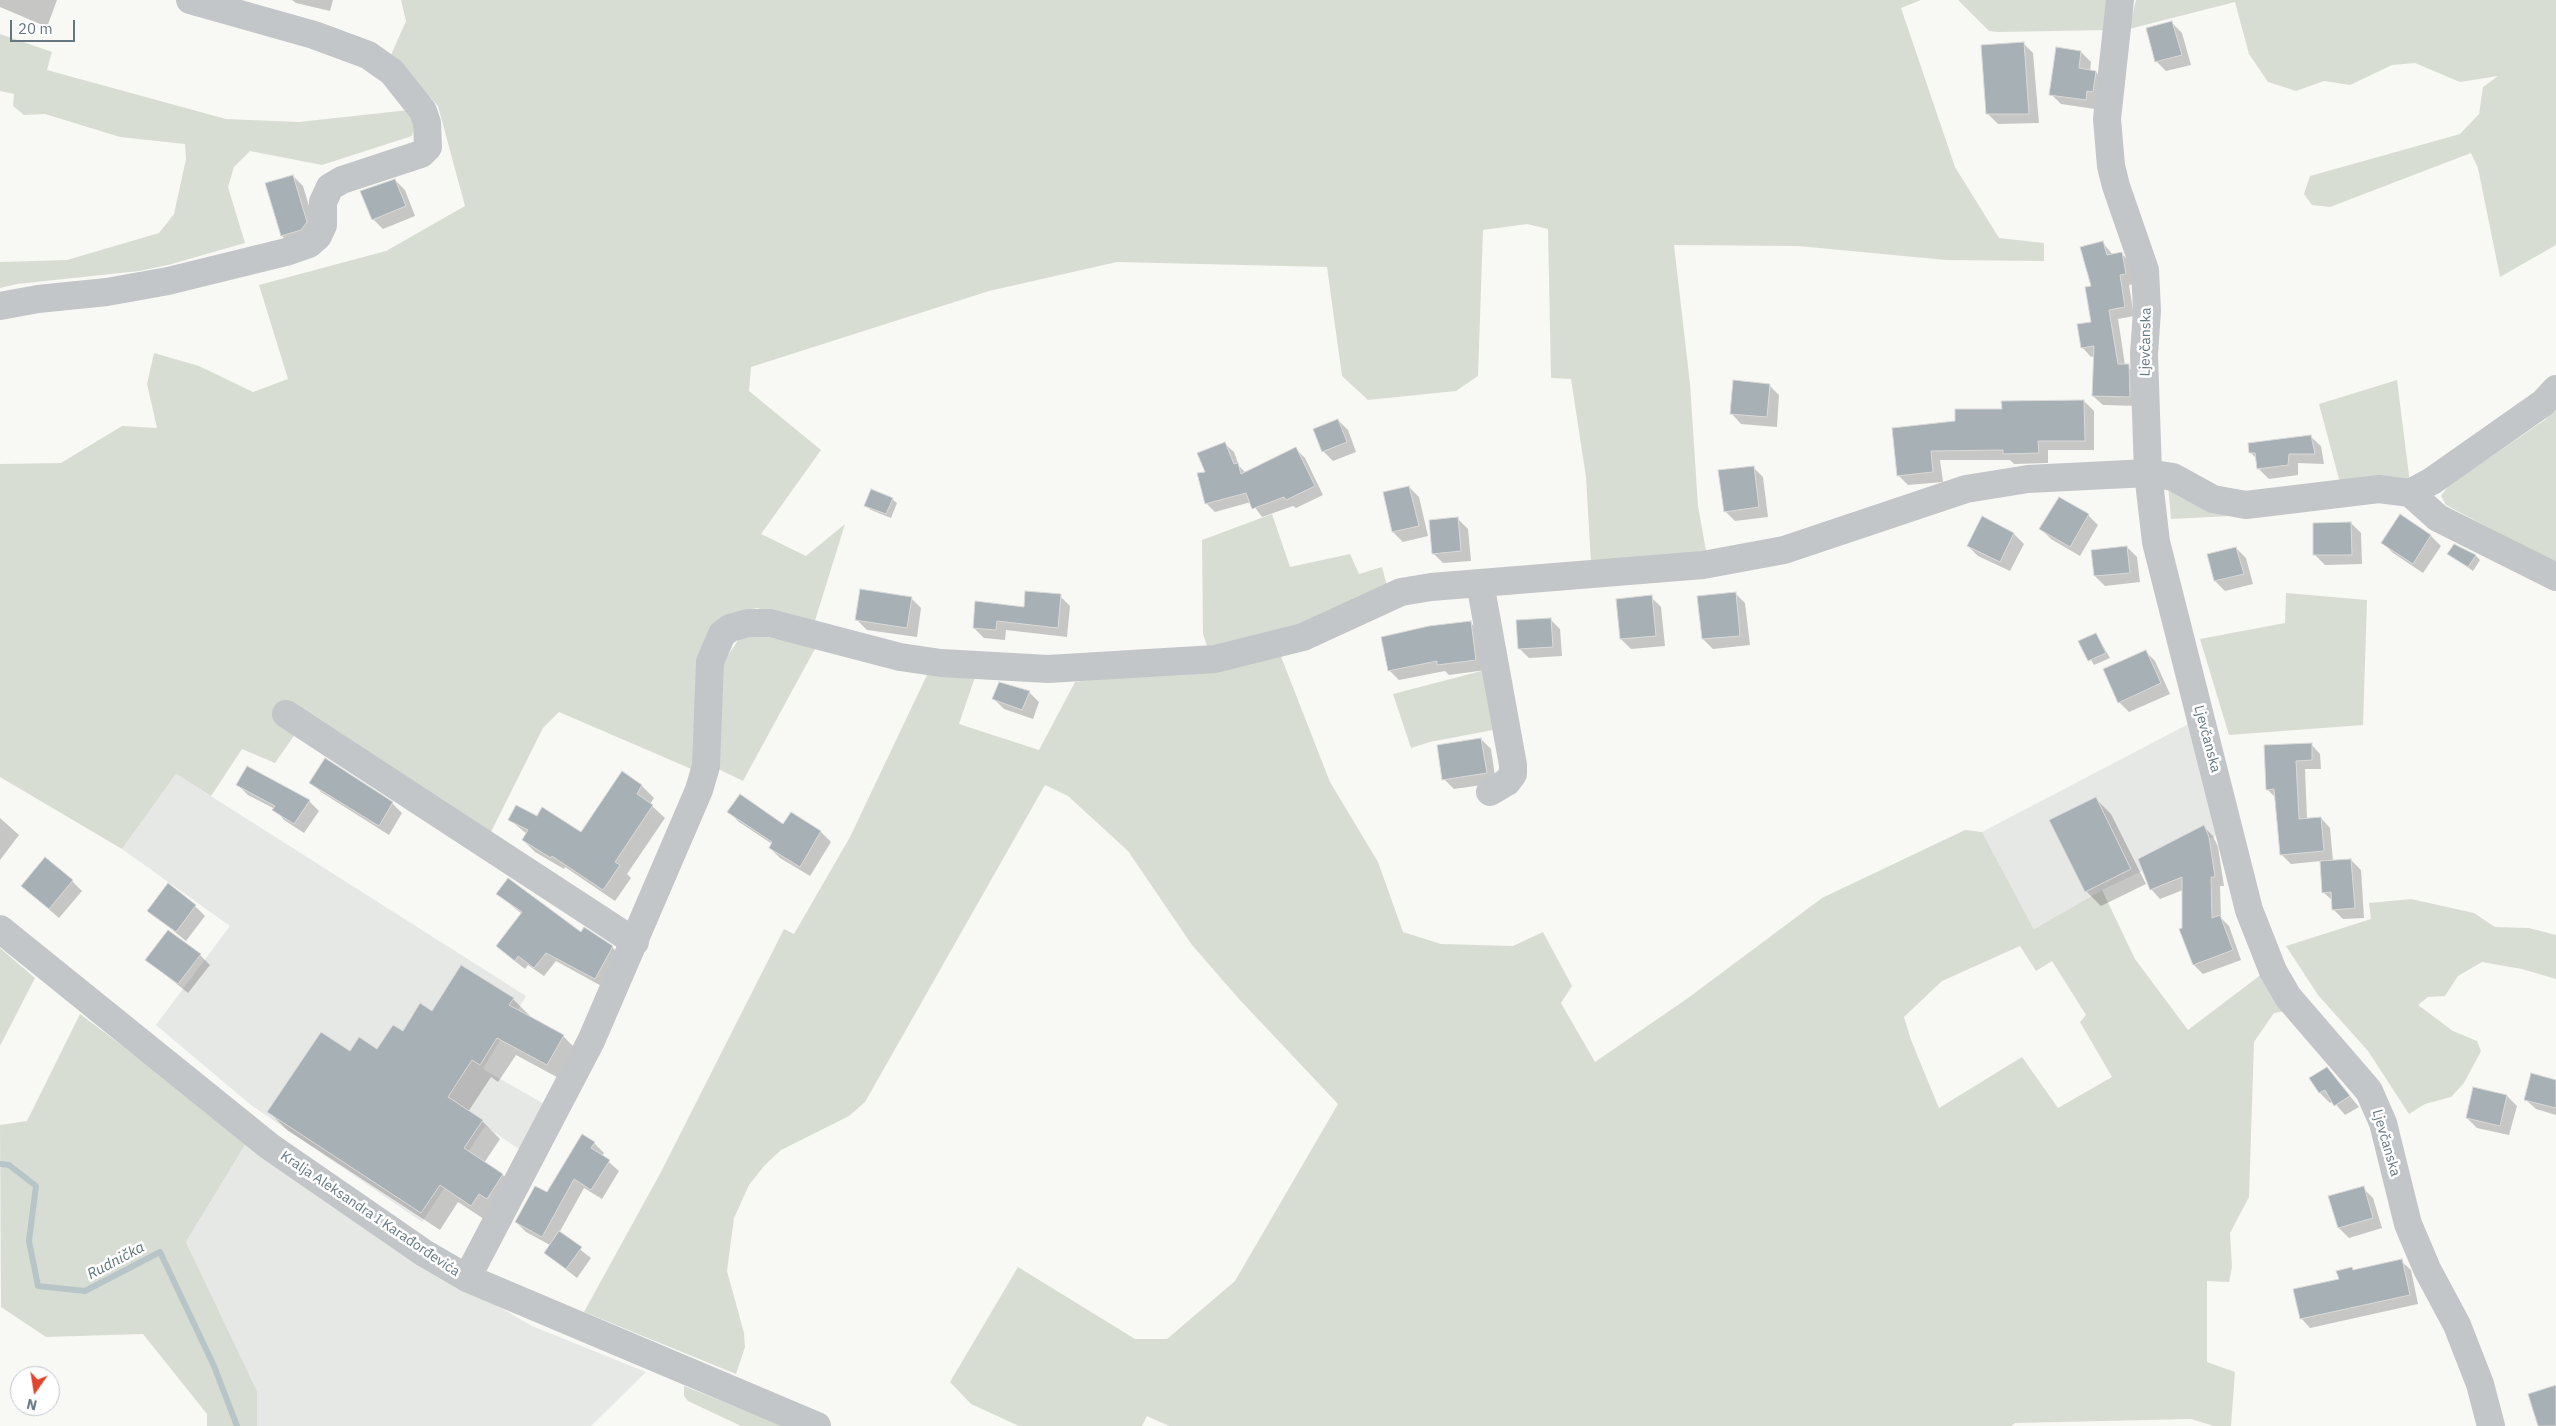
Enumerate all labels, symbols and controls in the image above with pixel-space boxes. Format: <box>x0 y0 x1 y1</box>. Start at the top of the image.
scale bar <box>12 10 78 42</box>
text: 20 m <box>18 19 53 38</box>
street label: Ljevčanska <box>2137 307 2155 377</box>
street label: Ljevčanska <box>2190 704 2224 774</box>
street label: Ljevčanska <box>2368 1108 2404 1178</box>
street label: Kralja Aleksandra I Karađorđevića <box>277 1148 463 1280</box>
water label: Rudnička <box>84 1238 148 1284</box>
north arrow <box>10 1366 60 1416</box>
text: N <box>25 1395 39 1415</box>

